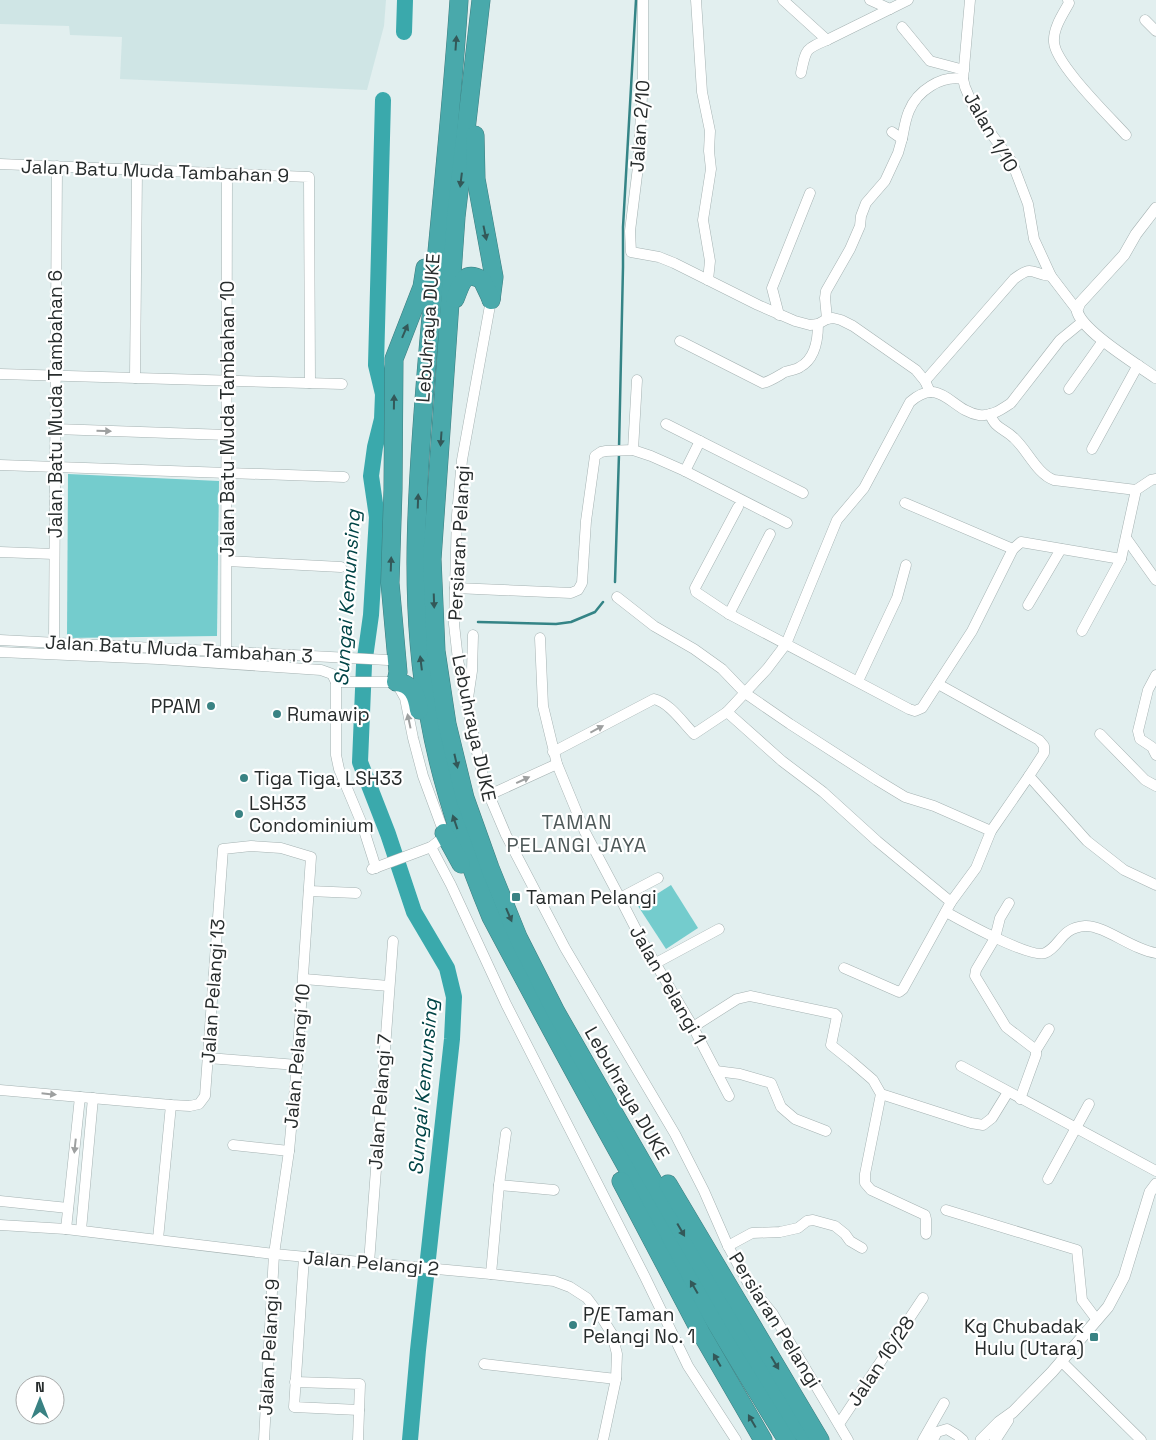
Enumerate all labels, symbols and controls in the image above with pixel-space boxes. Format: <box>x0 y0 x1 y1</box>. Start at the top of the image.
one-way arrow <box>452 35 460 51</box>
street label: Jalan 2/10 <box>624 79 656 173</box>
street label: Jalan 1/10 <box>958 87 1024 177</box>
street label: Jalan Batu Muda Tambahan 9 <box>21 154 289 188</box>
one-way arrow <box>457 173 465 189</box>
one-way arrow <box>482 225 490 241</box>
street label: Lebuhraya DUKE <box>410 253 446 403</box>
street label: Jalan Batu Muda Tambahan 6 <box>43 270 68 538</box>
street label: Jalan Batu Muda Tambahan 10 <box>215 281 240 557</box>
one-way arrow <box>401 324 409 338</box>
one-way arrow <box>390 394 398 410</box>
one-way arrow <box>96 427 112 435</box>
one-way arrow <box>437 431 445 447</box>
street label: Persiaran Pelangi <box>442 465 476 621</box>
one-way arrow <box>414 493 422 509</box>
water label: Sungai Kemunsing <box>328 508 366 687</box>
one-way arrow <box>387 556 395 572</box>
one-way arrow <box>430 593 438 609</box>
street label: Jalan Batu Muda Tambahan 3 <box>44 630 314 668</box>
street label: Lebuhraya DUKE <box>446 652 502 804</box>
one-way arrow <box>417 655 425 671</box>
place label: PPAM <box>151 694 201 719</box>
marker: PPAM <box>205 700 217 712</box>
place label: Rumawip <box>287 702 370 727</box>
marker: Rumawip <box>271 708 283 720</box>
one-way arrow <box>405 713 413 729</box>
one-way arrow <box>589 725 604 733</box>
one-way arrow <box>452 754 460 769</box>
place label: Tiga Tiga, LSH33 <box>254 766 402 791</box>
marker: Tiga Tiga, LSH33 <box>238 772 250 784</box>
one-way arrow <box>516 775 530 783</box>
place label: LSH33 Condominium <box>249 791 374 838</box>
marker: LSH33 Condominium <box>233 808 245 820</box>
district label: TAMAN PELANGI JAYA <box>507 809 647 858</box>
one-way arrow <box>451 814 459 829</box>
place label: Taman Pelangi <box>526 885 657 910</box>
marker: Taman Pelangi <box>510 891 522 903</box>
one-way arrow <box>505 908 513 923</box>
street label: Jalan Pelangi 13 <box>195 918 231 1064</box>
street label: Jalan Pelangi 1 <box>624 921 712 1049</box>
street label: Jalan Pelangi 10 <box>278 983 316 1129</box>
water label: Sungai Kemunsing <box>402 997 444 1176</box>
street label: Lebuhraya DUKE <box>579 1022 675 1164</box>
street label: Jalan Pelangi 7 <box>363 1033 397 1171</box>
one-way arrow <box>41 1090 57 1098</box>
one-way arrow <box>70 1138 78 1154</box>
one-way arrow <box>676 1223 685 1237</box>
street label: Jalan Pelangi 2 <box>302 1245 440 1281</box>
street label: Persiaran Pelangi <box>723 1247 827 1393</box>
street label: Jalan Pelangi 9 <box>253 1278 285 1416</box>
one-way arrow <box>690 1279 698 1294</box>
place label: P/E Taman Pelangi No. 1 <box>583 1302 696 1349</box>
street label: Jalan 16/28 <box>842 1311 920 1411</box>
place label: Kg Chubadak Hulu (Utara) <box>964 1314 1084 1361</box>
marker: P/E Taman Pelangi No. 1 <box>567 1319 579 1331</box>
marker: Kg Chubadak Hulu (Utara) <box>1088 1331 1100 1343</box>
one-way arrow <box>713 1352 721 1367</box>
one-way arrow <box>770 1357 779 1370</box>
north arrow <box>15 1375 65 1425</box>
text: N <box>35 1378 45 1396</box>
one-way arrow <box>748 1414 757 1428</box>

